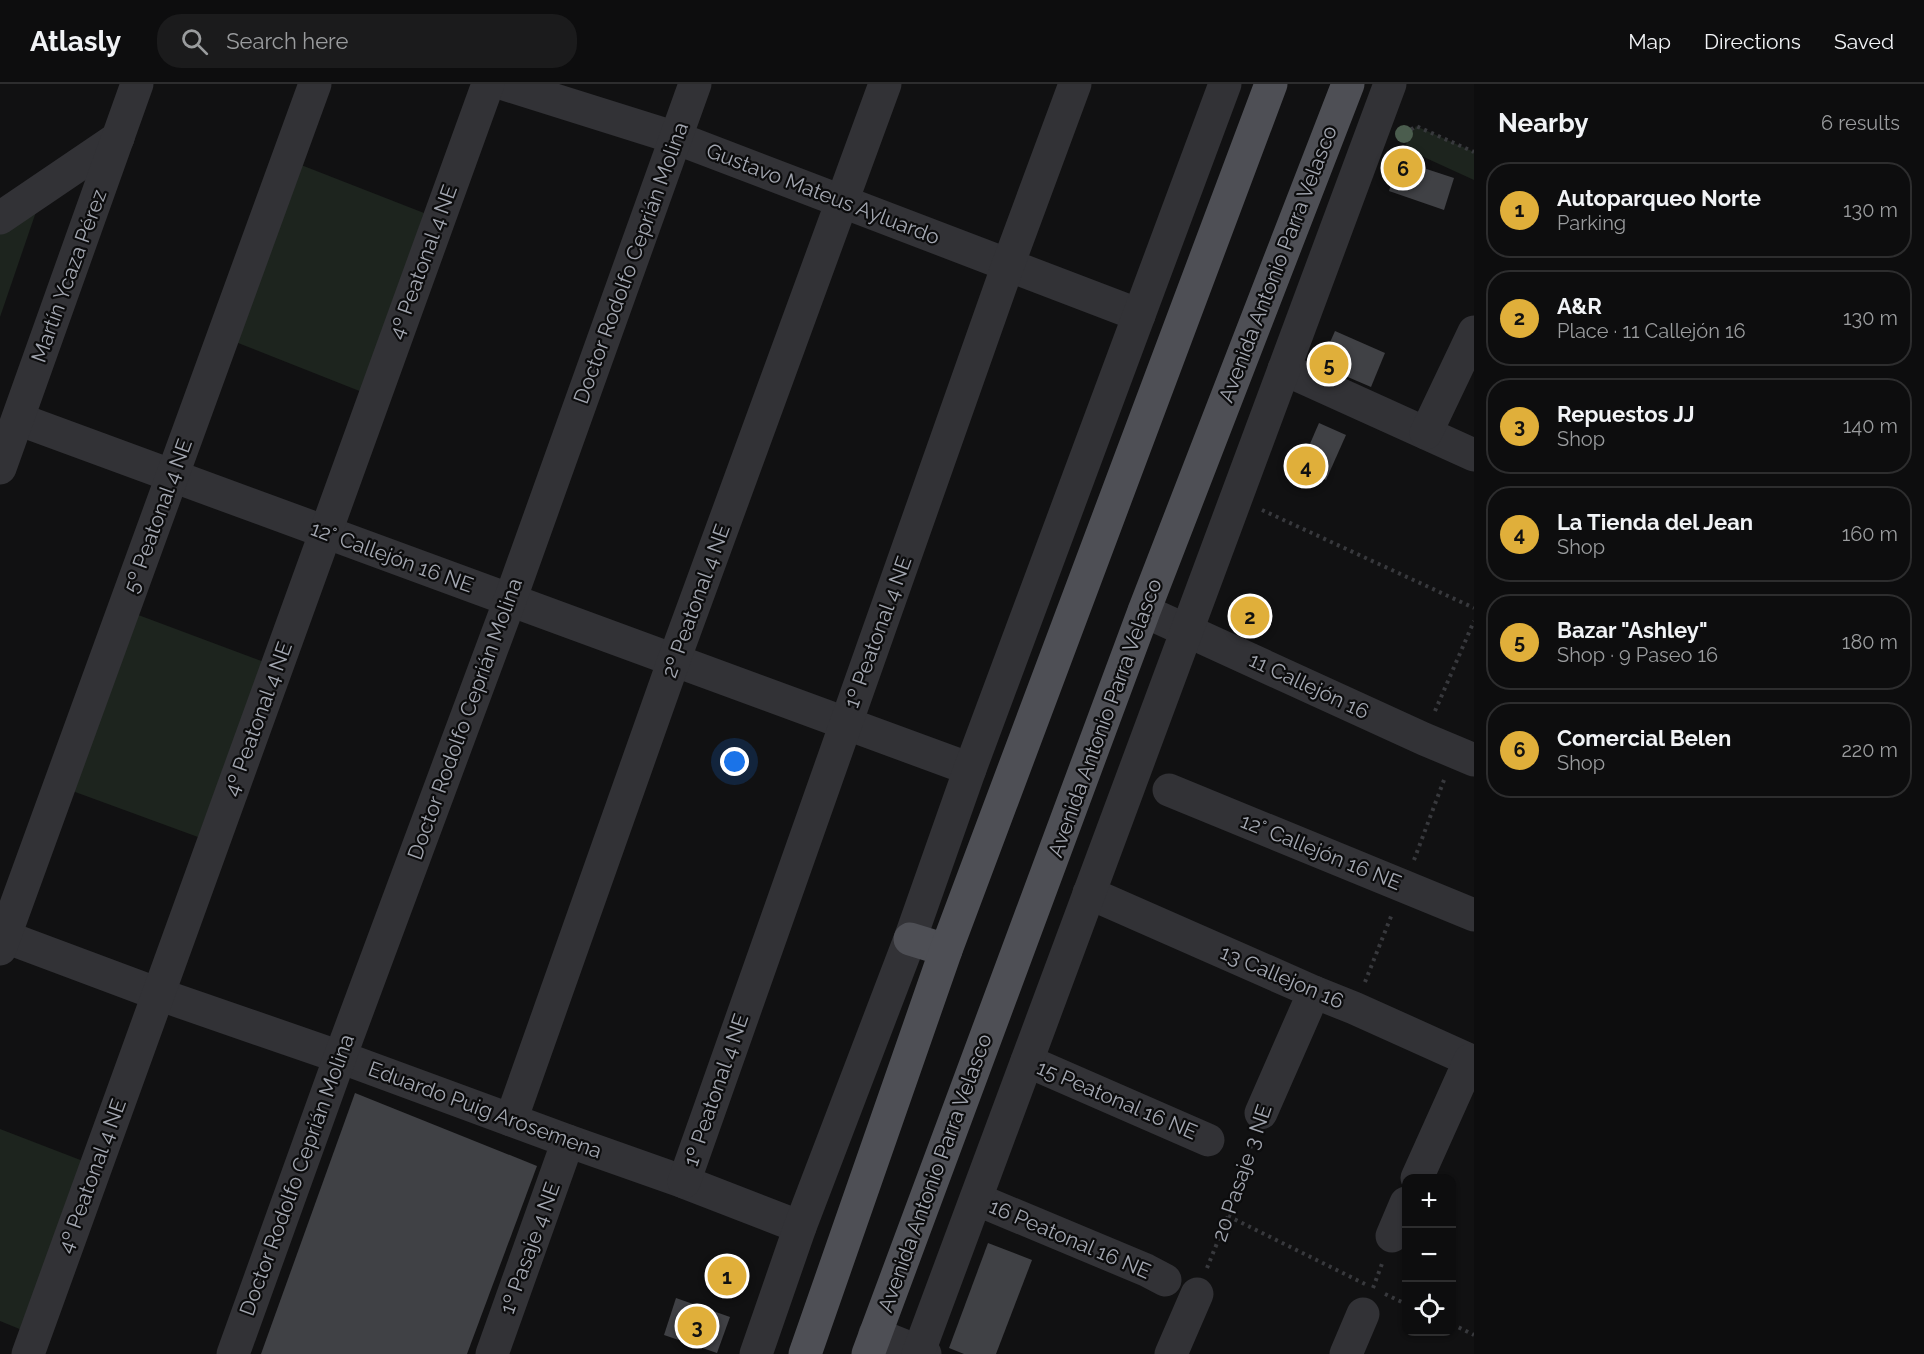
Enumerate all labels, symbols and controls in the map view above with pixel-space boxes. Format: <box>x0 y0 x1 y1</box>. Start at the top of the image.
search box <box>157 14 577 68</box>
text: Atlasly <box>30 25 121 58</box>
icon: search <box>178 25 211 58</box>
text: Search here <box>226 28 348 54</box>
text: Map <box>1628 29 1671 54</box>
text: Directions <box>1704 29 1801 54</box>
text: Saved <box>1834 29 1894 54</box>
text: Nearby <box>1498 108 1588 138</box>
text: 6 results <box>1821 111 1900 135</box>
street label: Doctor Rodolfo Ceprián Molina <box>568 119 693 407</box>
street label: Avenida Antonio Parra Velasco <box>1213 122 1342 406</box>
street label: Gustavo Mateus Ayluardo <box>703 137 943 250</box>
pin: 6 <box>1384 146 1422 190</box>
street label: 4º Peatonal 4 NE <box>383 181 462 342</box>
text: Autoparqueo Norte <box>1557 185 1761 211</box>
street label: Martín Ycaza Pérez <box>26 186 111 366</box>
text: 1 <box>1515 198 1524 222</box>
text: 130 m <box>1843 198 1898 222</box>
text: Parking <box>1557 211 1626 235</box>
text: A&R <box>1557 293 1602 319</box>
text: 2 <box>1514 306 1525 330</box>
text: 130 m <box>1843 306 1898 330</box>
text: Place · 11 Callejón 16 <box>1557 319 1746 343</box>
pin: 5 <box>1310 342 1348 386</box>
text: Repuestos JJ <box>1557 401 1695 427</box>
text: 3 <box>1514 414 1525 438</box>
text: 140 m <box>1843 414 1898 438</box>
text: Shop <box>1557 427 1605 451</box>
street label: 5º Peatonal 4 NE <box>118 435 197 596</box>
pin: 4 <box>1286 444 1326 488</box>
text: La Tienda del Jean <box>1557 509 1753 535</box>
street label: 12° Callejón 16 NE <box>308 516 477 598</box>
street label: 2º Peatonal 4 NE <box>656 521 735 681</box>
text: 4 <box>1514 522 1525 546</box>
text: 160 m <box>1842 522 1898 546</box>
text: Shop <box>1557 535 1605 559</box>
street label: 1º Peatonal 4 NE <box>838 553 917 711</box>
street label: Doctor Rodolfo Ceprián Molina <box>402 575 527 863</box>
street label: Avenida Antonio Parra Velasco <box>1042 575 1167 861</box>
pin: 2 <box>1230 594 1270 638</box>
text: Bazar "Ashley" <box>1557 617 1708 643</box>
text: 5 <box>1514 630 1525 654</box>
text: 180 m <box>1842 630 1898 654</box>
street label: 4º Peatonal 4 NE <box>218 638 297 799</box>
text: Shop · 9 Paseo 16 <box>1557 643 1718 667</box>
street label: 11 Callejón 16 <box>1245 647 1373 724</box>
text: Comercial Belen <box>1557 725 1731 751</box>
text: 6 <box>1513 738 1526 762</box>
text: 220 m <box>1841 738 1898 762</box>
your location <box>720 747 749 776</box>
text: Shop <box>1557 751 1605 775</box>
street label: 12° Callejón 16 NE <box>1237 808 1405 895</box>
street label: 13 Callejon 16 <box>1217 939 1348 1014</box>
street label: 1º Peatonal 4 NE <box>678 1010 753 1169</box>
street label: Avenida Antonio Parra Velasco <box>872 1030 997 1316</box>
street label: Doctor Rodolfo Ceprián Molina <box>234 1031 359 1319</box>
street label: 15 Peatonal 16 NE <box>1033 1054 1201 1145</box>
street label: Eduardo Puig Arosemena <box>365 1056 605 1163</box>
street label: 4º Peatonal 4 NE <box>52 1095 131 1256</box>
street label: 20 Pasaje 3 NE <box>1206 1101 1277 1245</box>
map controls <box>1402 1174 1456 1336</box>
button: + <box>1402 1174 1456 1228</box>
street label: 1º Pasaje 4 NE <box>494 1179 565 1317</box>
street label: 16 Peatonal 16 NE <box>986 1193 1155 1284</box>
button: − <box>1402 1228 1456 1282</box>
pin: 1 <box>708 1254 746 1298</box>
button: locate <box>1402 1282 1456 1336</box>
pin: 3 <box>678 1304 716 1348</box>

